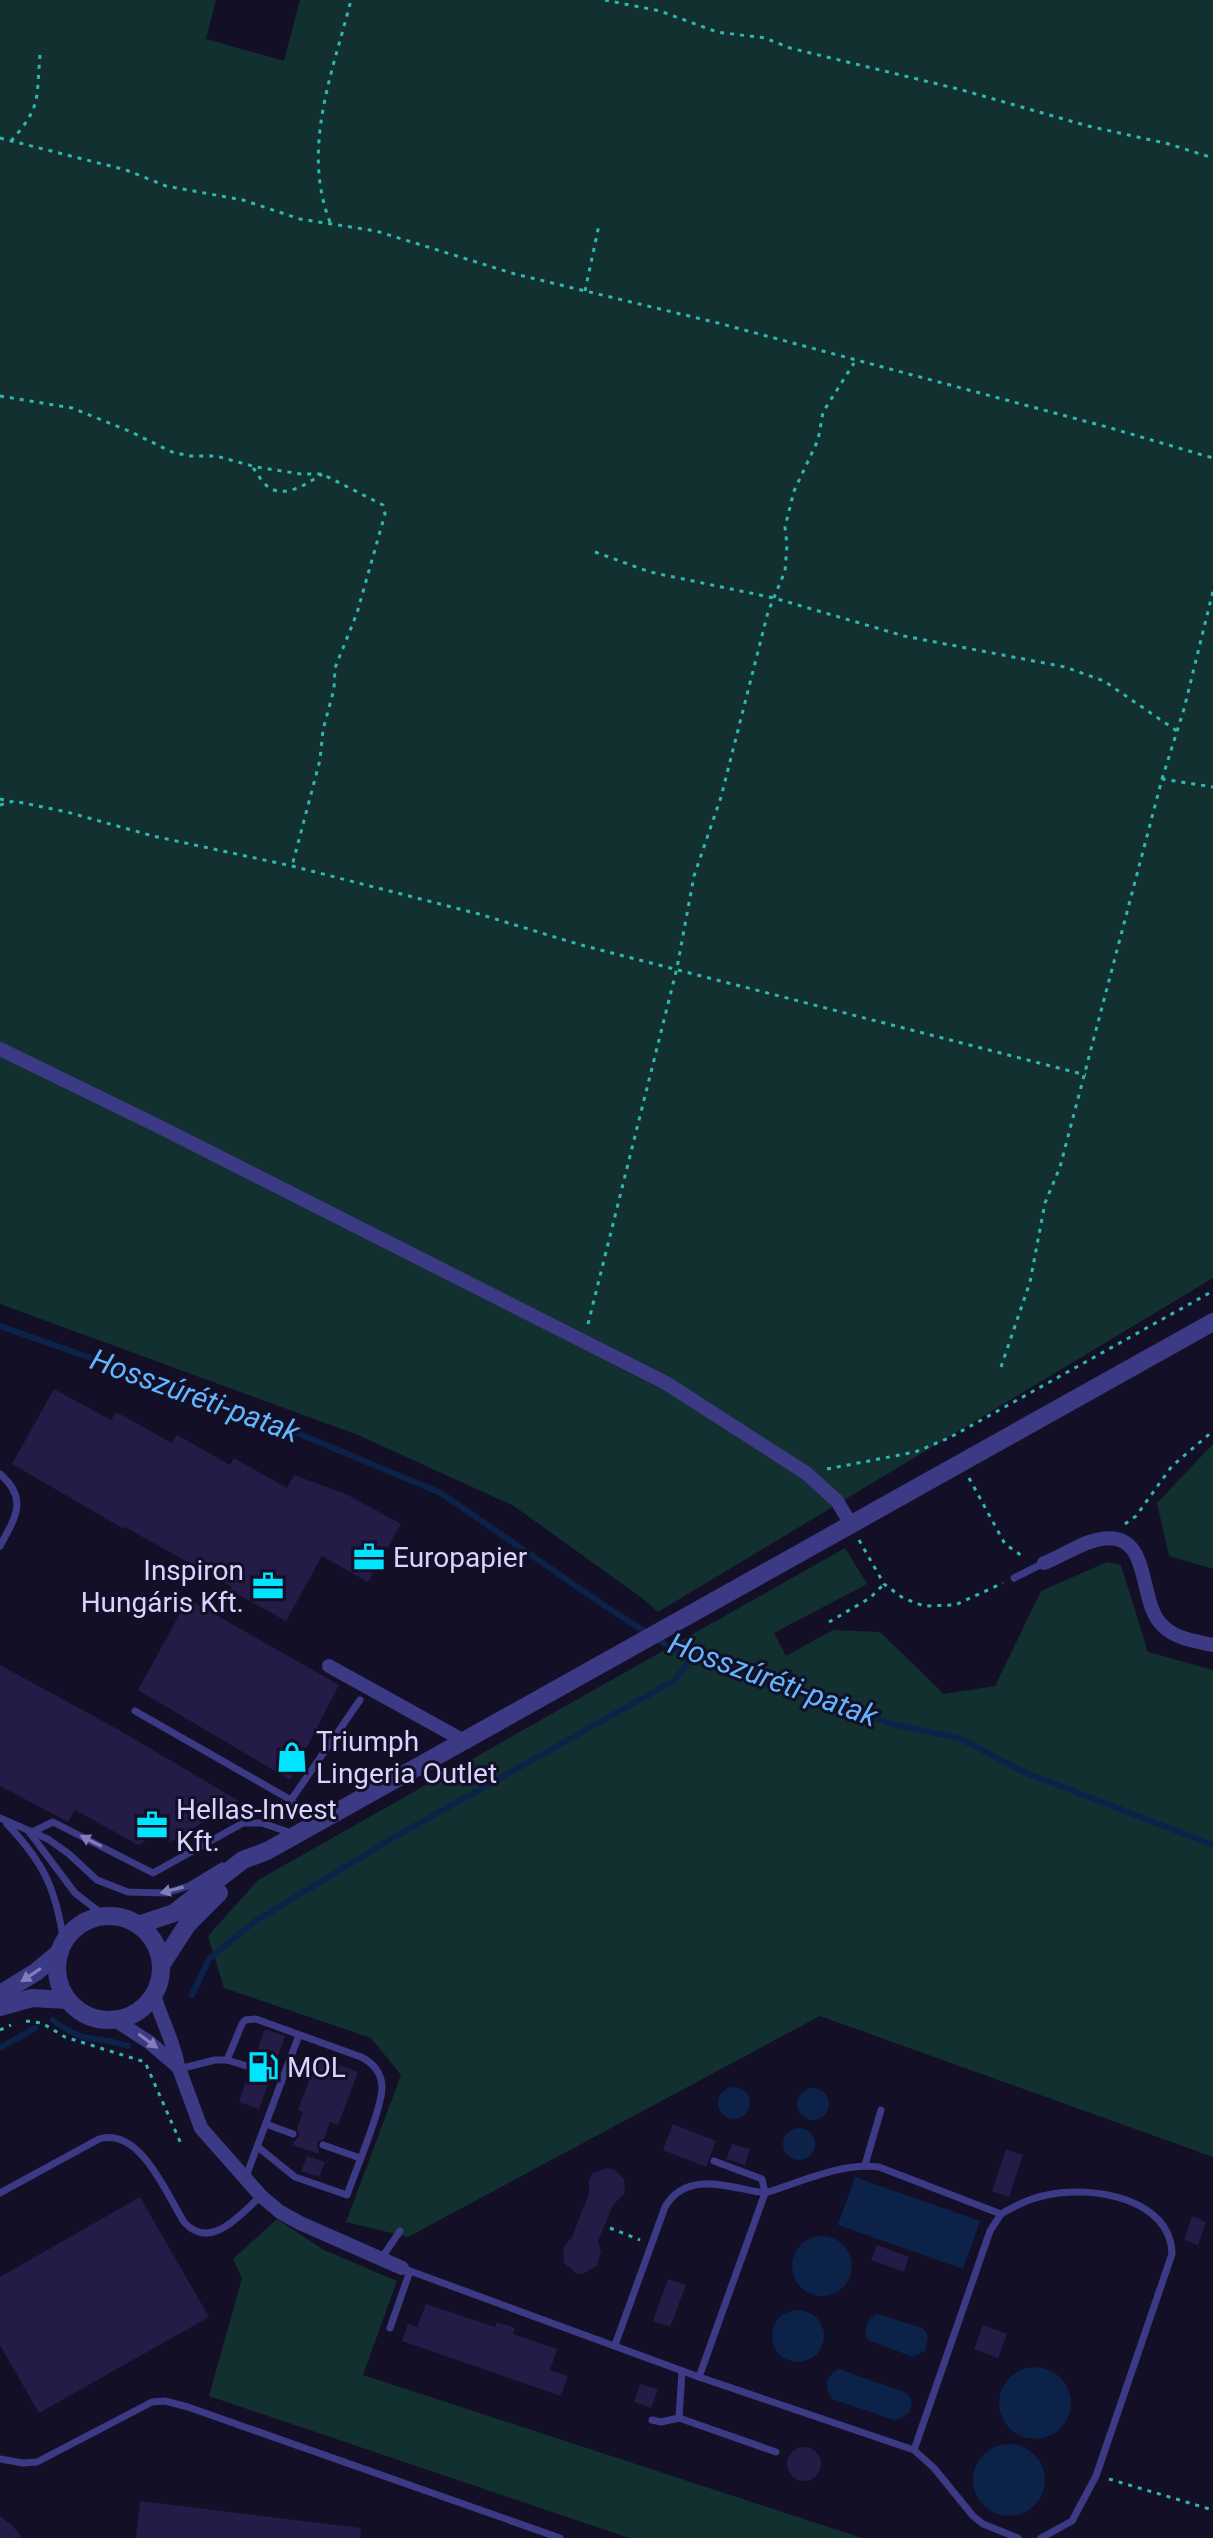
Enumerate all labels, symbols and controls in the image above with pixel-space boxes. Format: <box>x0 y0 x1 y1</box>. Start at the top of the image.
water label: Hosszúréti-patak <box>86 1341 306 1450</box>
office icon: Europapier <box>352 1540 386 1574</box>
place label: Europapier <box>393 1541 528 1574</box>
place label: Inspiron Hungáris Kft. <box>81 1554 244 1619</box>
office icon: Inspiron Hungáris Kft. <box>251 1569 285 1603</box>
water label: Hosszúréti-patak <box>664 1625 884 1734</box>
place label: Triumph Lingeria Outlet <box>316 1725 497 1790</box>
shop icon: Triumph Lingeria Outlet <box>275 1740 309 1774</box>
place label: Hellas-Invest Kft. <box>176 1793 337 1858</box>
office icon: Hellas-Invest Kft. <box>135 1808 169 1842</box>
one-way arrow <box>79 1834 102 1848</box>
one-way arrow <box>160 1885 185 1897</box>
one-way arrow <box>20 1967 41 1982</box>
one-way arrow <box>138 2033 158 2049</box>
fuel station icon: MOL <box>246 2050 280 2084</box>
place label: MOL <box>287 2051 346 2084</box>

